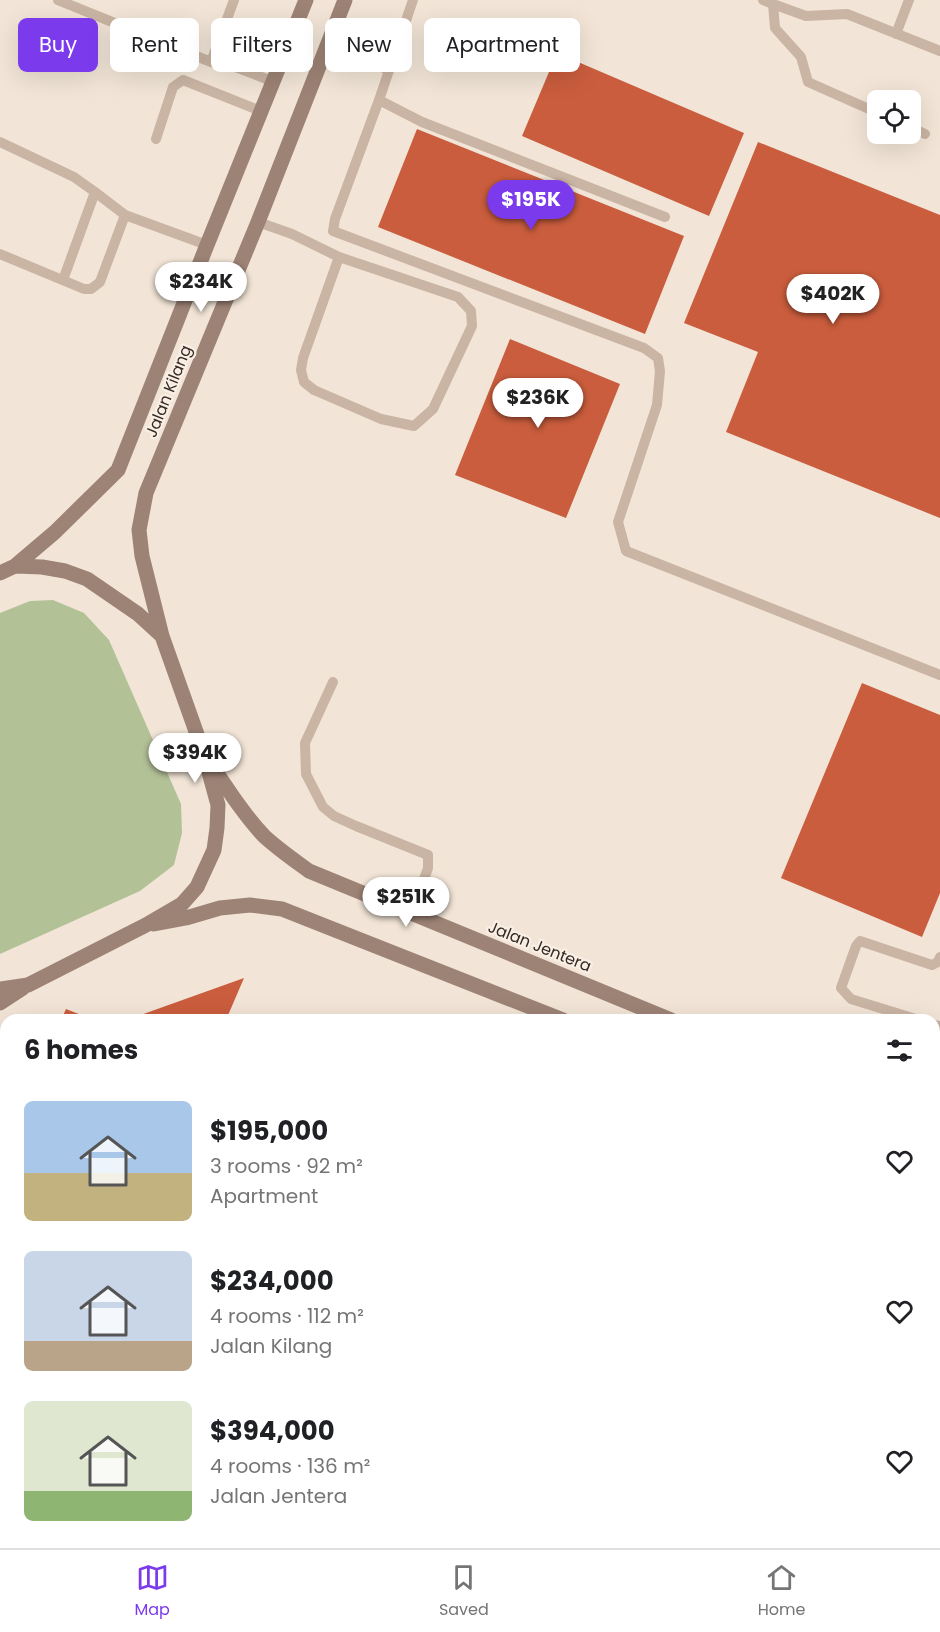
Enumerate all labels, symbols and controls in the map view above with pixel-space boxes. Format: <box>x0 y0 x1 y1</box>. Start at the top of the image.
chip: Buy <box>18 18 98 72</box>
chip: Rent <box>110 18 199 72</box>
chip: Filters <box>211 18 313 72</box>
chip: New <box>325 18 412 72</box>
chip: Apartment <box>424 18 580 72</box>
map controls <box>867 90 921 144</box>
button: locate <box>867 90 921 144</box>
pin: $195K <box>489 180 573 231</box>
text: $195K <box>501 185 561 213</box>
pin: $234K <box>159 262 243 313</box>
text: $234K <box>169 267 233 295</box>
pin: $402K <box>791 274 875 325</box>
text: $402K <box>800 279 866 307</box>
street label: Jalan Kilang <box>139 341 197 441</box>
pin: $236K <box>496 378 580 429</box>
text: $236K <box>506 383 570 411</box>
pin: $394K <box>153 733 237 784</box>
text: $394K <box>162 738 228 766</box>
pin: $251K <box>364 877 448 928</box>
text: $251K <box>376 882 436 910</box>
street label: Jalan Jentera <box>485 915 595 978</box>
text: 6 homes <box>24 1032 138 1068</box>
icon: filters <box>883 1034 916 1067</box>
text: $195,000 <box>210 1113 328 1149</box>
icon: home <box>72 1125 144 1197</box>
icon: heart <box>883 1145 916 1178</box>
text: 3 rooms · 92 m² <box>210 1152 363 1180</box>
text: Apartment <box>210 1182 318 1210</box>
text: $234,000 <box>210 1263 334 1299</box>
icon: home <box>72 1275 144 1347</box>
icon: heart <box>883 1295 916 1328</box>
text: 4 rooms · 112 m² <box>210 1302 364 1330</box>
text: Jalan Kilang <box>210 1332 332 1360</box>
text: $394,000 <box>210 1413 335 1449</box>
icon: home <box>72 1425 144 1497</box>
icon: heart <box>883 1445 916 1478</box>
text: 4 rooms · 136 m² <box>210 1452 370 1480</box>
text: Jalan Jentera <box>210 1482 347 1510</box>
tab: Map <box>134 1561 170 1622</box>
tab: Saved <box>439 1561 489 1622</box>
tab: Home <box>758 1561 805 1622</box>

